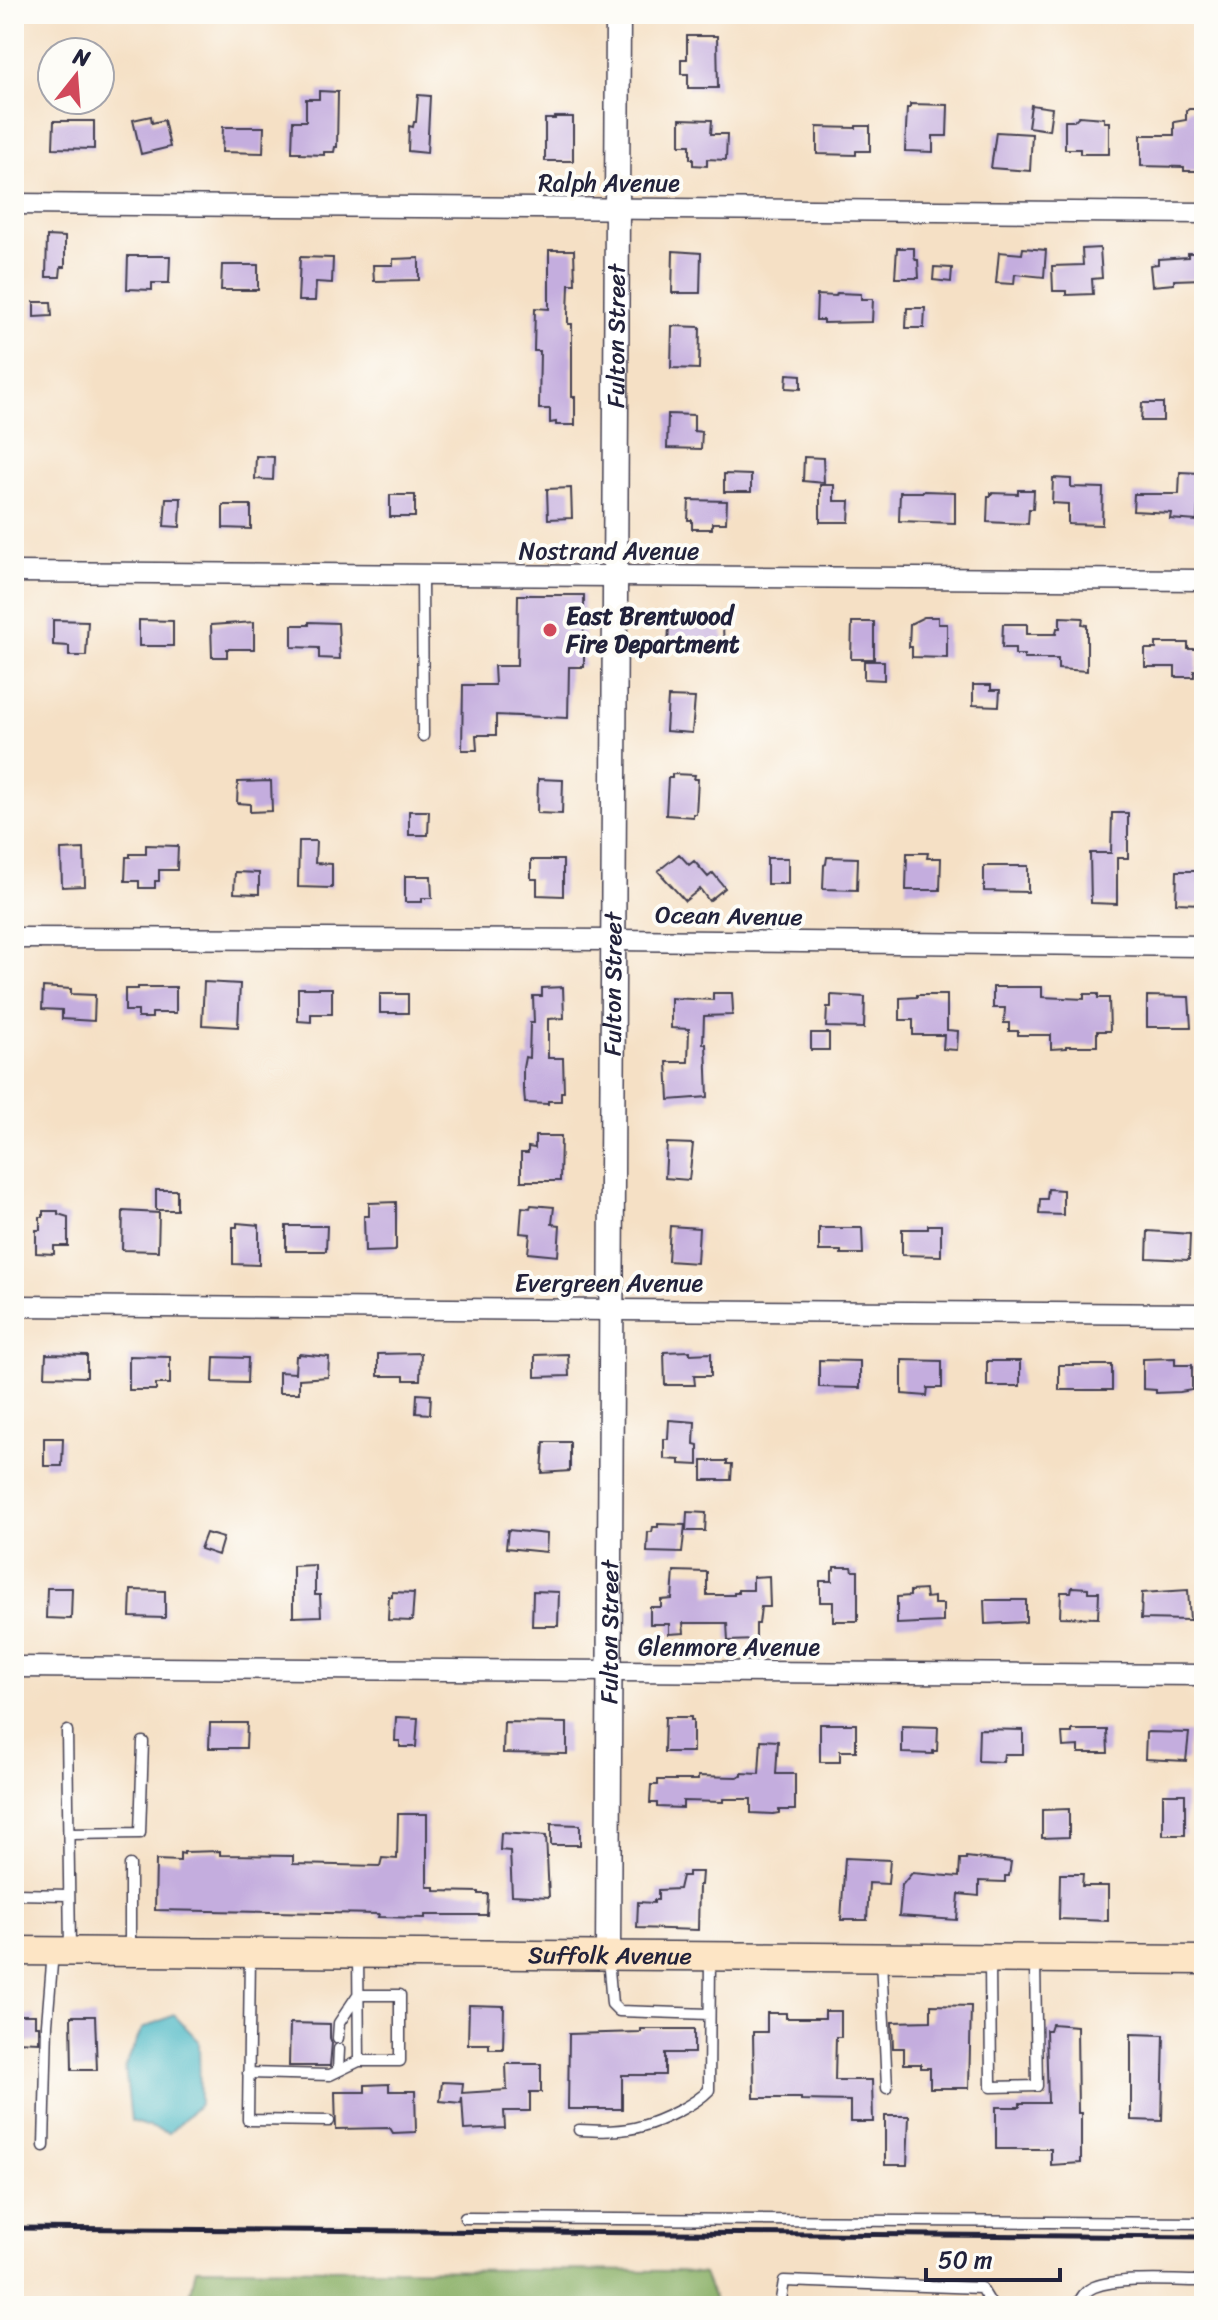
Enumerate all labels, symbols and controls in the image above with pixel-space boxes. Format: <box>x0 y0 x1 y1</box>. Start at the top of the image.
north arrow <box>36 36 116 116</box>
text: N <box>68 36 95 78</box>
street label: Ralph Avenue <box>538 162 680 204</box>
street label: Fulton Street <box>595 263 638 408</box>
street label: Nostrand Avenue <box>519 530 699 572</box>
place label: East Brentwood Fire Department <box>565 595 740 665</box>
marker: East Brentwood Fire Department <box>541 621 559 639</box>
street label: Ocean Avenue <box>655 894 803 938</box>
street label: Fulton Street <box>592 911 634 1056</box>
street label: Evergreen Avenue <box>515 1262 704 1304</box>
street label: Fulton Street <box>588 1559 631 1704</box>
street label: Glenmore Avenue <box>638 1626 820 1668</box>
street label: Suffolk Avenue <box>528 1934 692 1977</box>
scale bar <box>926 2232 1060 2282</box>
text: 50 m <box>938 2239 993 2281</box>

